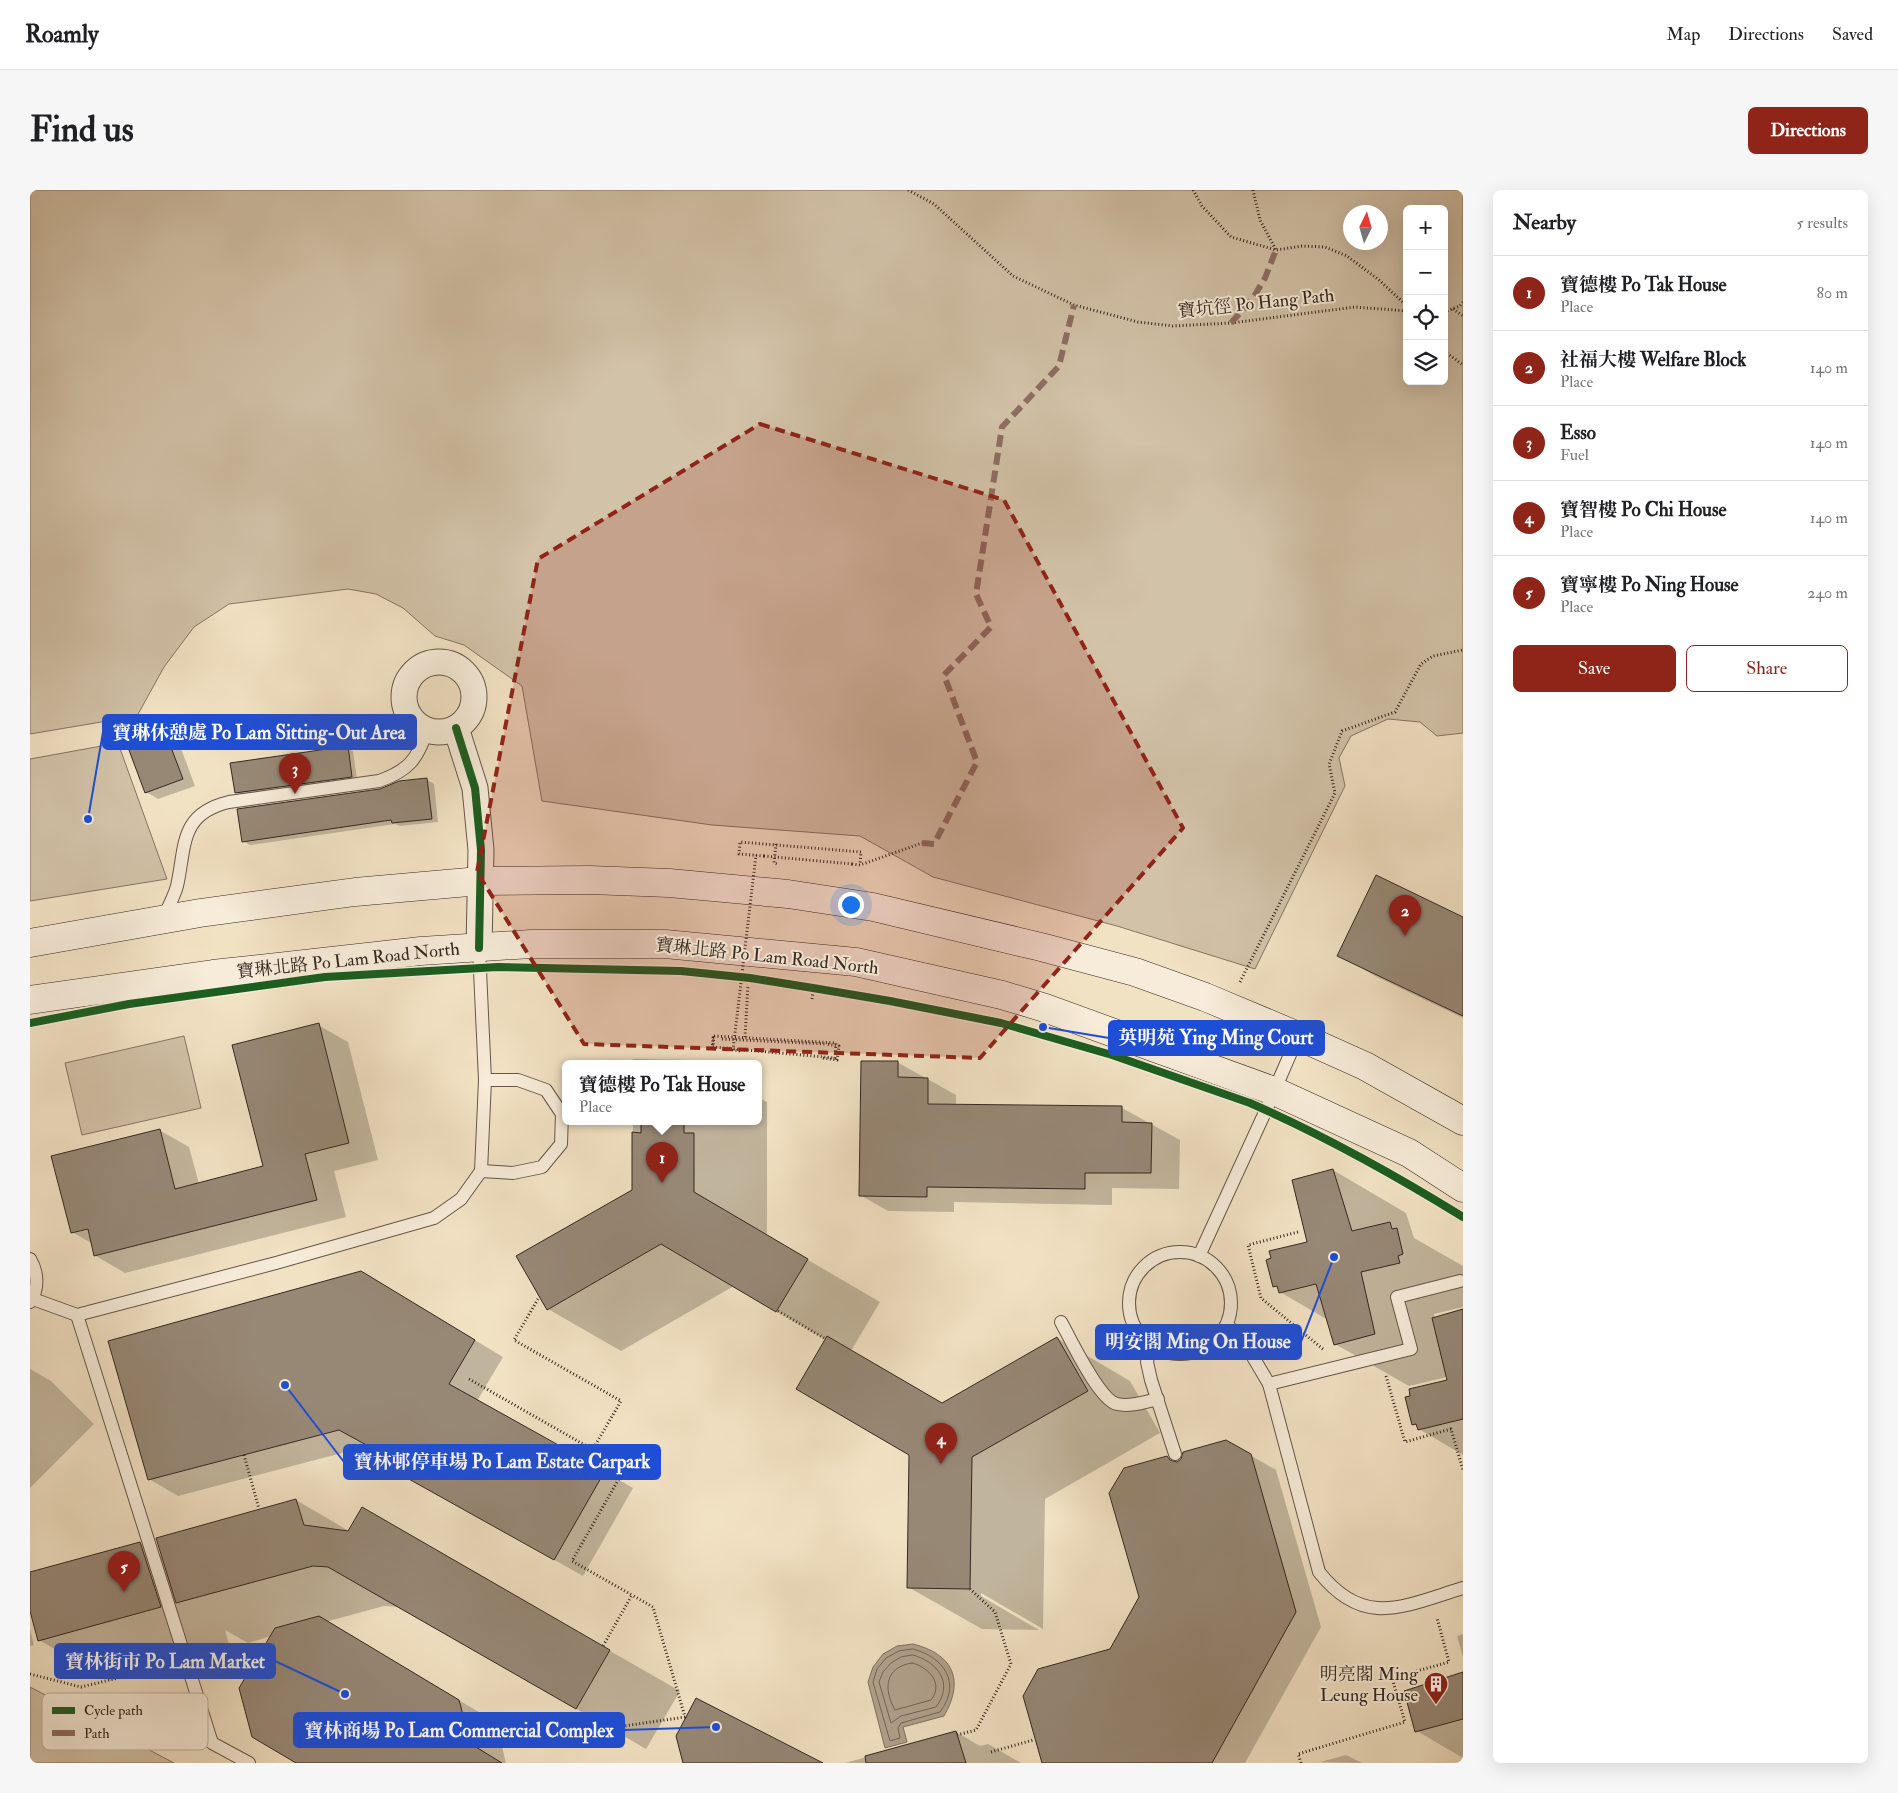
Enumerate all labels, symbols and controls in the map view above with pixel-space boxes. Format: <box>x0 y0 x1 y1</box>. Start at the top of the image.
text: Roamly <box>25 19 99 50</box>
text: Map <box>1667 23 1700 46</box>
text: Directions <box>1728 23 1804 46</box>
text: Saved <box>1832 23 1873 46</box>
button: Directions <box>1748 107 1868 154</box>
text: Find us <box>30 108 134 152</box>
north arrow <box>1343 205 1388 250</box>
map controls <box>1403 205 1448 385</box>
button: + <box>1403 205 1448 250</box>
text: Nearby <box>1513 209 1576 236</box>
text: 5 results <box>1797 213 1848 233</box>
button: − <box>1403 250 1448 295</box>
text: 寶德樓 Po Tak House <box>1560 273 1726 297</box>
text: 1 <box>1526 283 1532 303</box>
text: 80 m <box>1817 283 1848 303</box>
street label: 寶坑徑 Po Hang Path <box>1177 284 1336 323</box>
button: locate <box>1403 295 1448 340</box>
text: Place <box>1560 297 1593 317</box>
button: layers <box>1403 340 1448 385</box>
text: 社福大樓 Welfare Block <box>1560 348 1746 372</box>
text: 2 <box>1525 358 1533 378</box>
text: 140 m <box>1810 358 1848 378</box>
text: Place <box>1560 372 1593 392</box>
text: Esso <box>1560 421 1596 445</box>
text: 3 <box>1526 433 1532 453</box>
text: 140 m <box>1810 433 1848 453</box>
text: Fuel <box>1560 445 1589 465</box>
text: 寶智樓 Po Chi House <box>1560 498 1726 522</box>
text: 4 <box>1525 508 1533 528</box>
text: 140 m <box>1810 508 1848 528</box>
text: Place <box>1560 522 1593 542</box>
text: 寶寧樓 Po Ning House <box>1560 573 1739 597</box>
text: 5 <box>1525 583 1533 603</box>
text: 240 m <box>1807 583 1848 603</box>
text: Place <box>1560 597 1593 617</box>
button: Save <box>1513 645 1676 692</box>
button: Share <box>1686 645 1848 692</box>
callout: 寶琳休憩處 Po Lam Sitting-Out Area <box>103 715 416 749</box>
text: 寶琳休憩處 Po Lam Sitting-Out Area <box>112 721 407 746</box>
pin: 3 <box>279 753 311 794</box>
your location <box>838 892 864 918</box>
pin: 2 <box>1389 895 1421 936</box>
street label: 寶琳北路 Po Lam Road North <box>654 933 880 980</box>
street label: 寶琳北路 Po Lam Road North <box>235 937 461 984</box>
callout: 英明苑 Ying Ming Court <box>1109 1021 1324 1055</box>
text: 英明苑 Ying Ming Court <box>1119 1026 1314 1051</box>
popup <box>562 1060 762 1125</box>
text: 寶德樓 Po Tak House <box>579 1073 745 1097</box>
text: Place <box>579 1097 612 1117</box>
pin: 1 <box>646 1142 678 1183</box>
callout: 明安閣 Ming On House <box>1096 1325 1301 1359</box>
text: 明安閣 Ming On House <box>1105 1330 1291 1355</box>
pin: 4 <box>925 1423 957 1464</box>
callout: 寶林邨停車場 Po Lam Estate Carpark <box>344 1445 660 1479</box>
text: 寶林邨停車場 Po Lam Estate Carpark <box>354 1450 651 1475</box>
pin: 5 <box>108 1551 140 1592</box>
callout: 寶林街市 Po Lam Market <box>55 1644 275 1678</box>
text: 寶林街市 Po Lam Market <box>65 1650 266 1674</box>
place label: 明亮閣 Ming Leung House <box>1320 1663 1419 1707</box>
building icon: 明亮閣 Ming Leung House <box>1423 1671 1449 1705</box>
legend <box>42 1693 208 1750</box>
text: Cycle path <box>84 1702 144 1720</box>
callout: 寶林商場 Po Lam Commercial Complex <box>294 1713 624 1747</box>
text: 寶林商場 Po Lam Commercial Complex <box>304 1719 614 1744</box>
text: Path <box>84 1725 110 1742</box>

